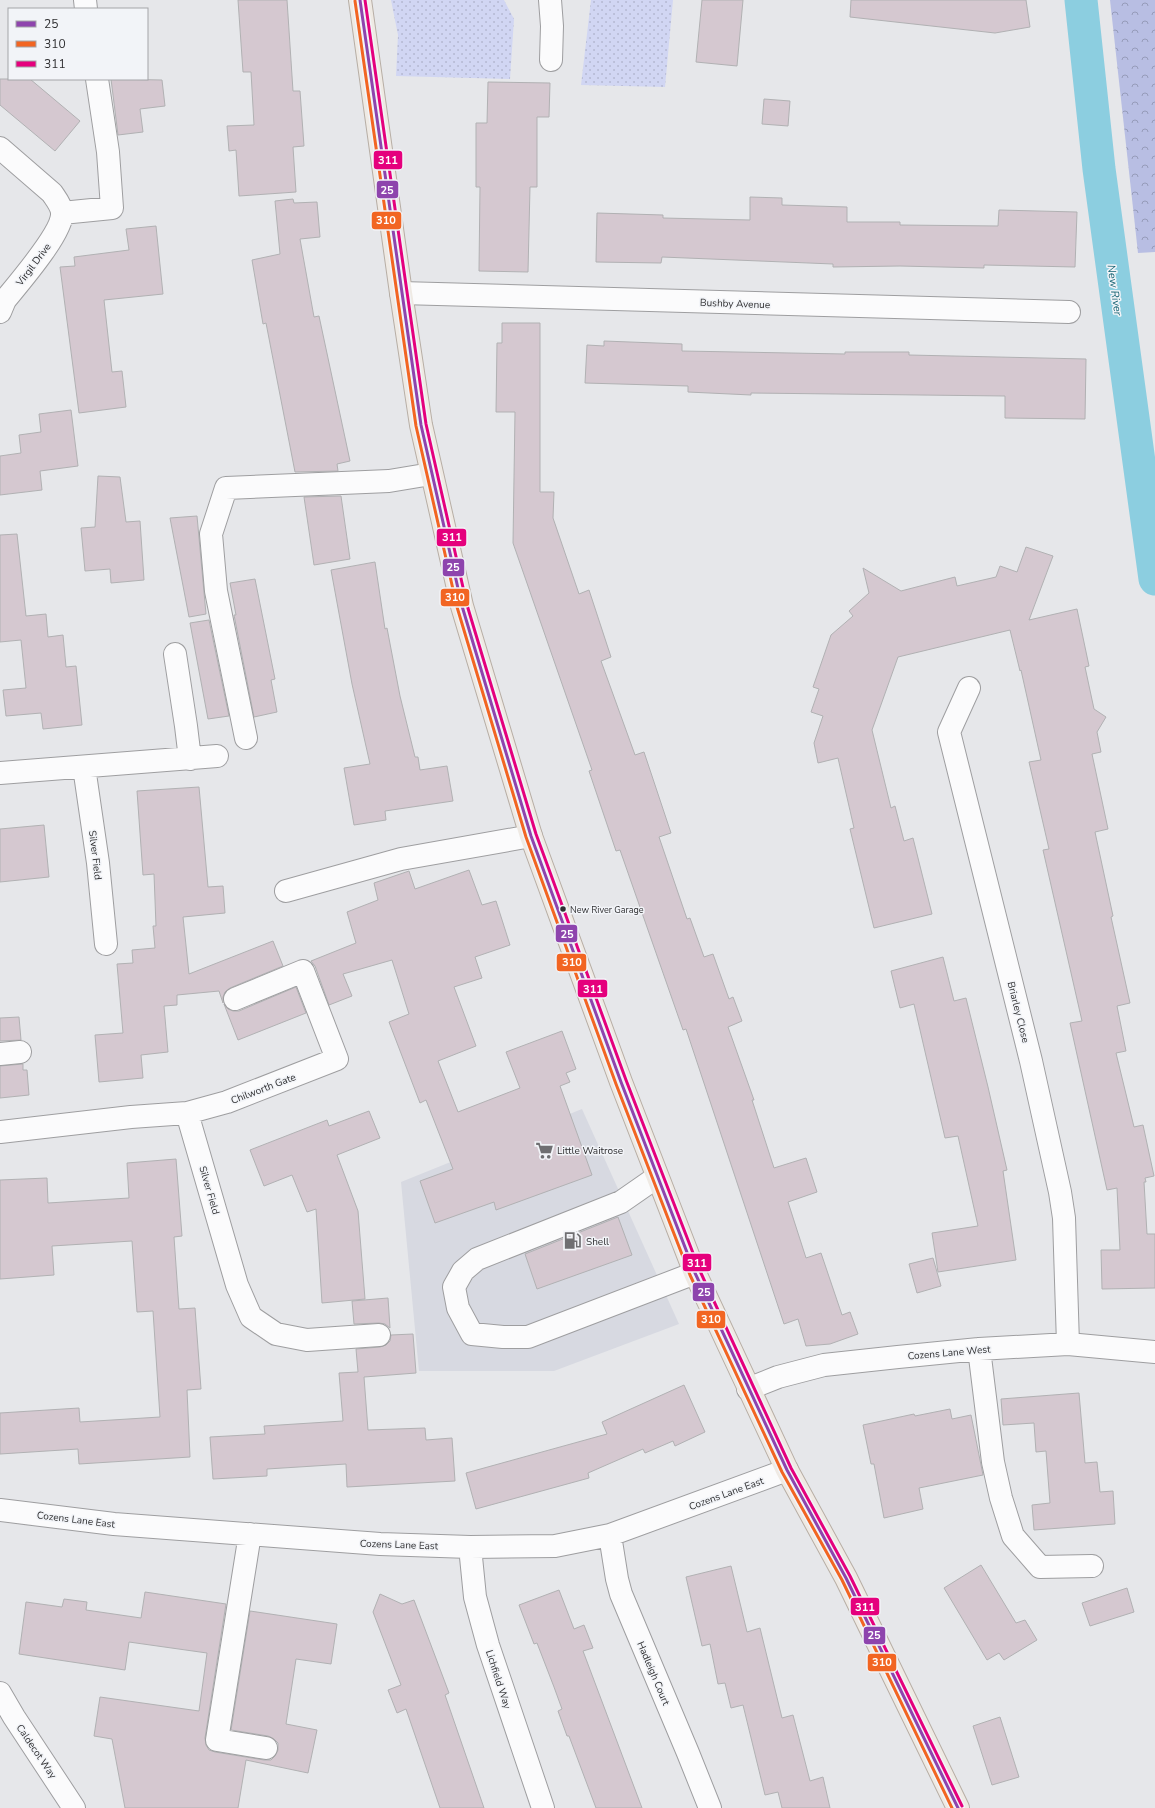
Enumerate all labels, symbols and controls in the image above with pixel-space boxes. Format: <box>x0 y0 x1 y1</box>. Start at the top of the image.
legend <box>8 8 148 80</box>
text: 25 <box>44 16 58 32</box>
text: 310 <box>44 36 66 52</box>
text: 311 <box>44 56 66 72</box>
line badge: 311 <box>373 150 403 170</box>
text: 311 <box>378 153 398 168</box>
line badge: 25 <box>376 180 399 199</box>
text: 25 <box>380 183 394 198</box>
line badge: 310 <box>371 211 402 230</box>
text: 310 <box>376 213 396 228</box>
street label: Virgil Drive <box>13 240 54 290</box>
water label: New River <box>1104 264 1126 318</box>
street label: Bushby Avenue <box>700 296 770 312</box>
line badge: 311 <box>436 528 467 547</box>
text: 311 <box>442 530 462 545</box>
line badge: 25 <box>442 558 465 577</box>
text: 25 <box>446 560 460 575</box>
line badge: 310 <box>440 588 470 607</box>
text: 310 <box>445 590 465 605</box>
street label: Silver Field <box>85 830 105 881</box>
marker: New River Garage <box>558 904 568 914</box>
place label: New River Garage <box>570 904 644 916</box>
line badge: 25 <box>555 924 578 943</box>
text: 25 <box>560 927 574 942</box>
line badge: 310 <box>556 953 587 972</box>
text: 310 <box>562 955 582 970</box>
line badge: 311 <box>577 979 608 998</box>
street label: Briarley Close <box>1004 980 1032 1044</box>
text: 311 <box>583 982 603 997</box>
street label: Chilworth Gate <box>229 1070 298 1108</box>
supermarket icon: Little Waitrose <box>534 1140 554 1160</box>
place label: Little Waitrose <box>557 1144 623 1158</box>
street label: Silver Field <box>195 1164 223 1216</box>
fuel station icon: Shell <box>563 1231 583 1251</box>
place label: Shell <box>586 1235 609 1249</box>
line badge: 311 <box>682 1253 712 1272</box>
text: 311 <box>687 1256 707 1271</box>
line badge: 25 <box>692 1282 715 1302</box>
text: 25 <box>697 1285 711 1300</box>
line badge: 310 <box>696 1310 726 1329</box>
text: 310 <box>701 1312 721 1327</box>
street label: Cozens Lane West <box>907 1342 992 1364</box>
street label: Cozens Lane East <box>687 1474 766 1514</box>
street label: Cozens Lane East <box>36 1508 116 1532</box>
street label: Cozens Lane East <box>360 1537 439 1553</box>
line badge: 311 <box>850 1597 880 1616</box>
text: 311 <box>855 1600 875 1615</box>
line badge: 25 <box>863 1626 886 1645</box>
text: 25 <box>867 1628 881 1643</box>
street label: Hadleigh Court <box>633 1639 673 1708</box>
street label: Lichfield Way <box>482 1648 514 1711</box>
line badge: 310 <box>867 1653 897 1672</box>
text: 310 <box>872 1655 892 1670</box>
street label: Caldecot Way <box>13 1722 60 1782</box>

